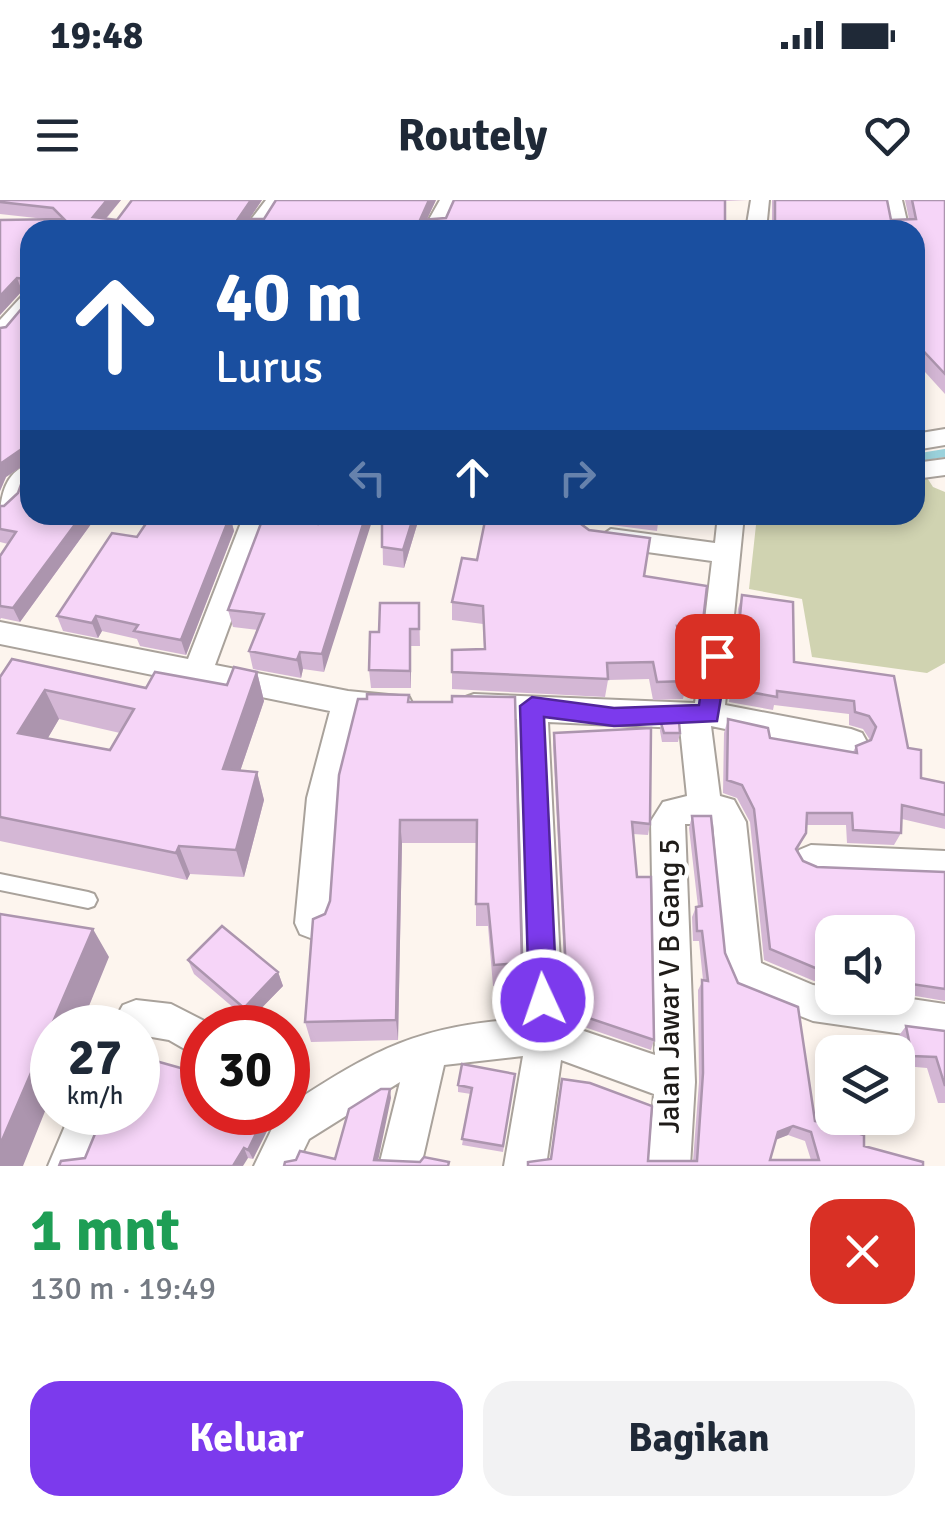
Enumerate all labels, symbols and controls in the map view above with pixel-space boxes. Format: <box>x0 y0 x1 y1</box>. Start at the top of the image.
text: 19:48 <box>50 12 143 59</box>
icon: menu <box>30 108 85 163</box>
text: Routely <box>398 108 547 163</box>
icon: heart <box>860 108 915 163</box>
text: 40 m <box>215 254 363 340</box>
icon: ahead <box>50 260 180 390</box>
text: Lurus <box>215 340 323 395</box>
icon: left <box>340 450 395 505</box>
icon: ahead <box>445 450 500 505</box>
icon: right <box>550 450 605 505</box>
pin <box>675 614 760 699</box>
icon: arrive <box>690 629 745 684</box>
street label: Jalan Jawar V B Gang 5 <box>651 839 688 1133</box>
map controls <box>815 915 915 1135</box>
button: sound <box>815 915 915 1015</box>
position arrow <box>491 948 595 1052</box>
speed limit sign: 30 <box>180 1005 310 1135</box>
text: 27 <box>68 1027 122 1089</box>
button: layers <box>815 1035 915 1135</box>
text: km/h <box>67 1080 123 1111</box>
text: 1 mnt <box>30 1194 179 1268</box>
button: close <box>810 1199 915 1304</box>
text: 130 m · 19:49 <box>30 1269 216 1308</box>
button: Keluar <box>30 1381 463 1496</box>
button: Bagikan <box>483 1381 915 1496</box>

